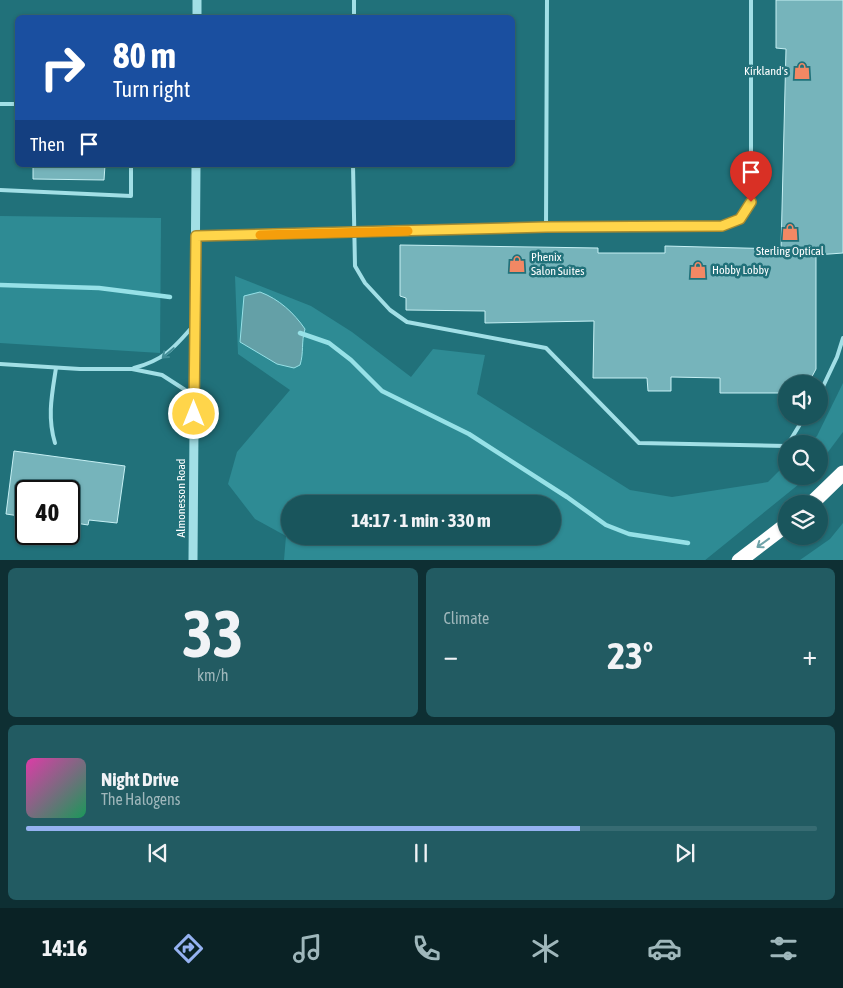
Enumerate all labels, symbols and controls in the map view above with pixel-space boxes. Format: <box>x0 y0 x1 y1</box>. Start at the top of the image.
icon: right <box>30 35 95 100</box>
text: 80 m <box>113 35 176 75</box>
shop icon: Kirkland's <box>792 61 812 81</box>
place label: Kirkland's <box>744 64 788 78</box>
text: Turn right <box>113 76 190 102</box>
icon: arrive <box>75 130 103 158</box>
text: Then <box>30 133 65 155</box>
pin <box>730 151 772 202</box>
icon: arrive <box>737 158 765 186</box>
shop icon: Sterling Optical <box>780 222 800 242</box>
place label: Sterling Optical <box>756 244 825 258</box>
place label: Phenix Salon Suites <box>531 250 584 278</box>
shop icon: Phenix Salon Suites <box>507 254 527 274</box>
shop icon: Hobby Lobby <box>688 260 708 280</box>
place label: Hobby Lobby <box>712 263 769 277</box>
one-way arrow <box>161 347 174 358</box>
map controls <box>778 375 828 545</box>
button: sound <box>778 375 828 425</box>
position arrow <box>167 387 219 439</box>
button: search <box>778 435 828 485</box>
street label: Almonesson Road <box>174 458 188 538</box>
speed limit sign: 40 <box>15 480 80 545</box>
button: layers <box>778 495 828 545</box>
text: 14:17 · 1 min · 330 m <box>351 509 491 531</box>
one-way arrow <box>756 538 770 548</box>
text: 33 <box>182 596 243 671</box>
text: Climate <box>444 609 489 627</box>
text: 23° <box>607 634 653 677</box>
text: − <box>444 639 458 671</box>
text: + <box>802 639 817 671</box>
text: km/h <box>197 666 229 684</box>
text: Night Drive <box>101 768 179 790</box>
text: The Halogens <box>101 790 181 808</box>
icon: previous <box>144 839 172 867</box>
icon: pause <box>407 839 435 867</box>
icon: next <box>671 839 699 867</box>
icon: directions <box>171 931 206 966</box>
icon: music <box>290 931 325 966</box>
icon: phone <box>409 931 444 966</box>
icon: climate <box>528 931 563 966</box>
icon: car <box>647 931 682 966</box>
icon: filters <box>766 931 801 966</box>
text: 14:16 <box>42 935 87 961</box>

